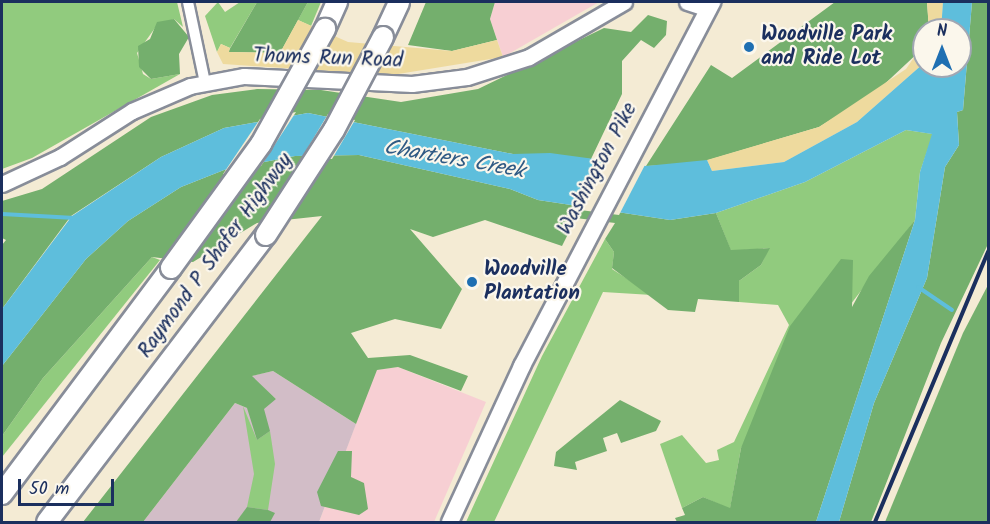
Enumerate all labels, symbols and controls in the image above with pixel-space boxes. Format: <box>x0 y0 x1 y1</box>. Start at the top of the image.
north arrow <box>912 18 972 78</box>
text: N <box>937 19 947 44</box>
place label: Woodville Park and Ride Lot <box>761 22 892 72</box>
marker: Woodville Park and Ride Lot <box>742 40 756 54</box>
street label: Thoms Run Road <box>253 44 403 74</box>
street label: Washington Pike <box>553 99 643 239</box>
water label: Chartiers Creek <box>382 135 526 185</box>
street label: Raymond P Shafer Highway <box>133 149 299 363</box>
place label: Woodville Plantation <box>484 257 580 307</box>
marker: Woodville Plantation <box>465 275 479 289</box>
scale bar <box>21 467 117 505</box>
text: 50 m <box>29 475 69 504</box>

